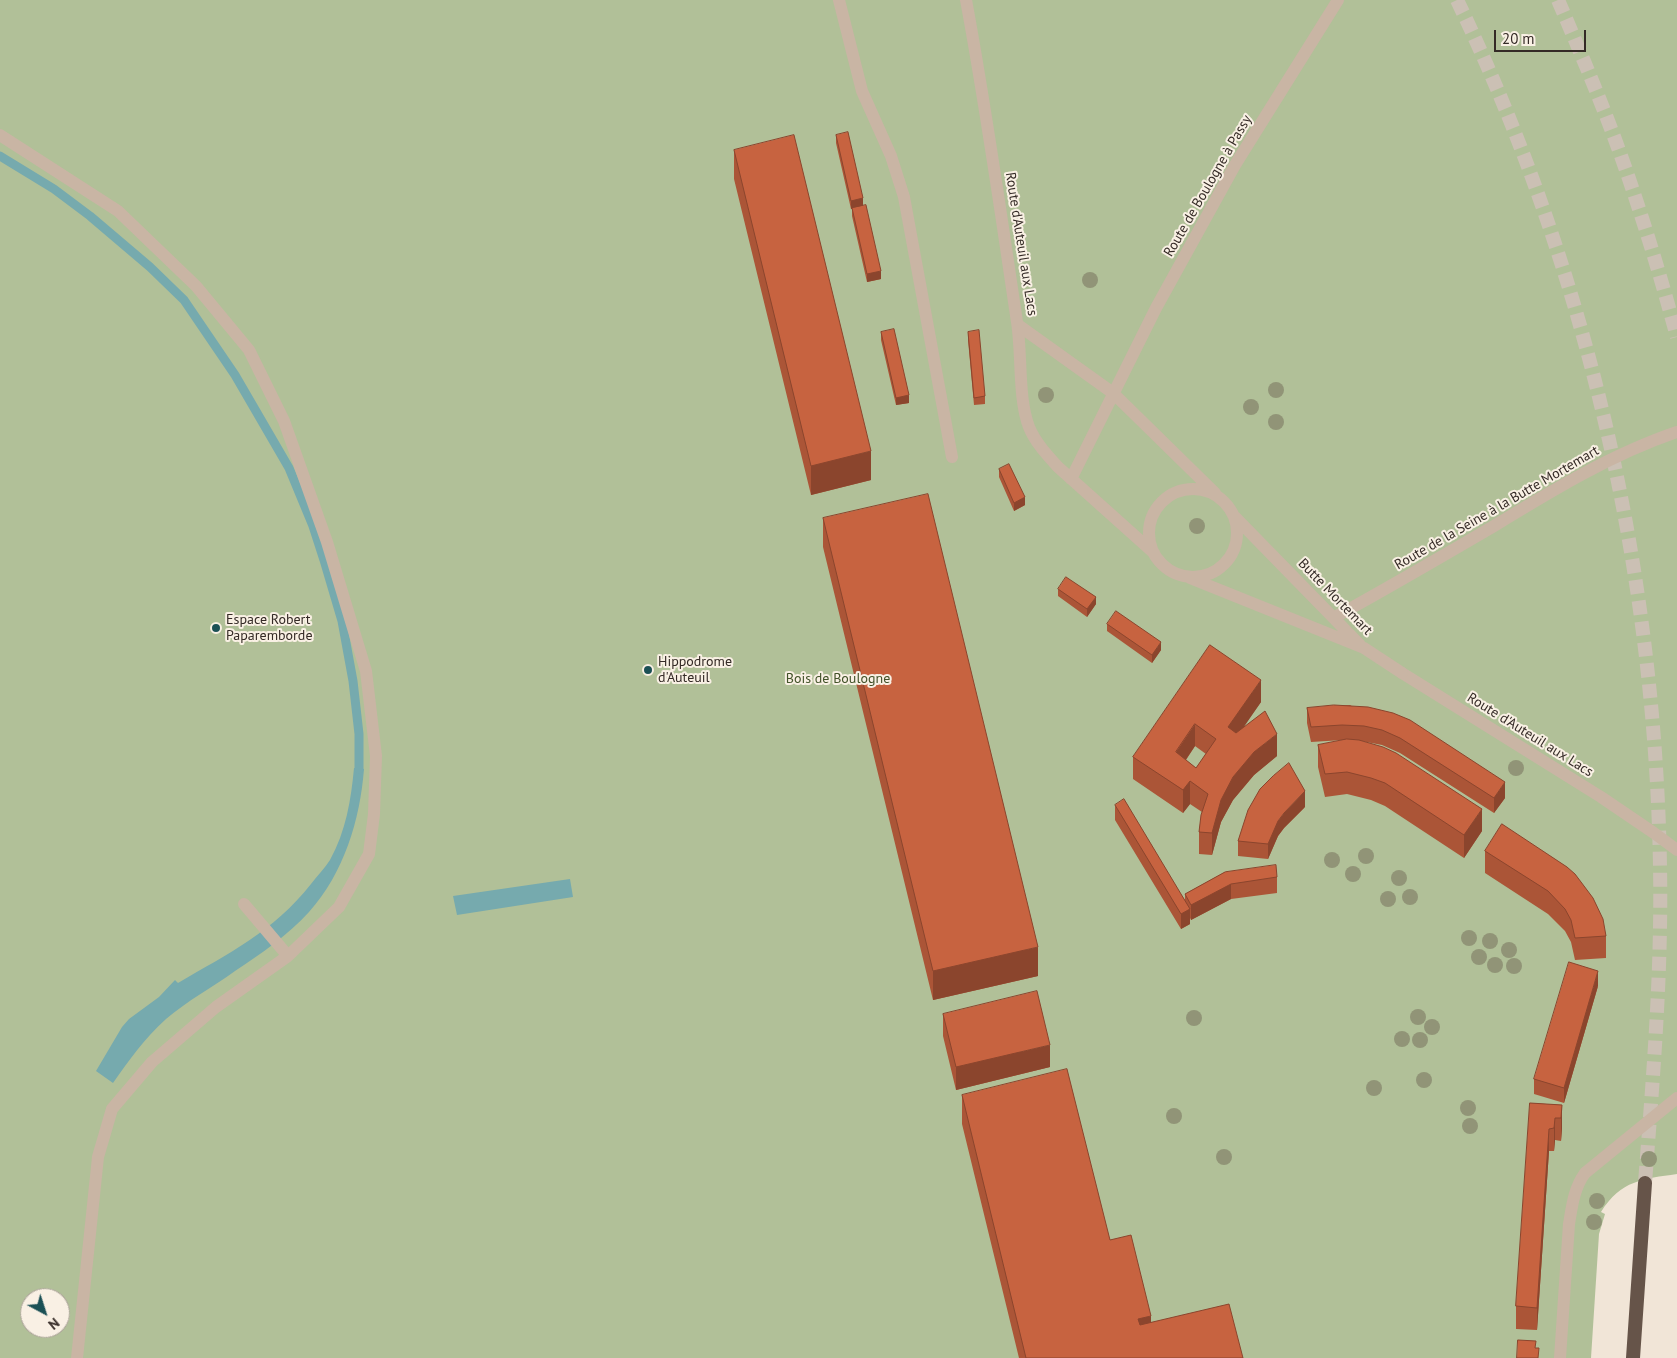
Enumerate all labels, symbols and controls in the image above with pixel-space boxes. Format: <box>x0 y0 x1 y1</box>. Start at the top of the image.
scale bar <box>1497 20 1590 52</box>
text: 20 m <box>1502 29 1535 48</box>
street label: Route de Boulogne à Passy <box>1161 112 1255 260</box>
street label: Route d'Auteuil aux Lacs <box>1001 171 1041 317</box>
street label: Route de la Seine à la Butte Mortemart <box>1392 442 1602 574</box>
street label: Butte Mortemart <box>1294 555 1376 639</box>
place label: Espace Robert Paparemborde <box>226 612 313 644</box>
marker: Espace Robert Paparemborde <box>210 622 222 634</box>
place label: Hippodrome d'Auteuil <box>658 654 732 686</box>
marker: Hippodrome d'Auteuil <box>642 664 654 676</box>
park label: Bois de Boulogne <box>786 671 890 687</box>
street label: Route d'Auteuil aux Lacs <box>1464 689 1596 781</box>
north arrow <box>20 1288 70 1338</box>
text: N <box>45 1314 63 1334</box>

